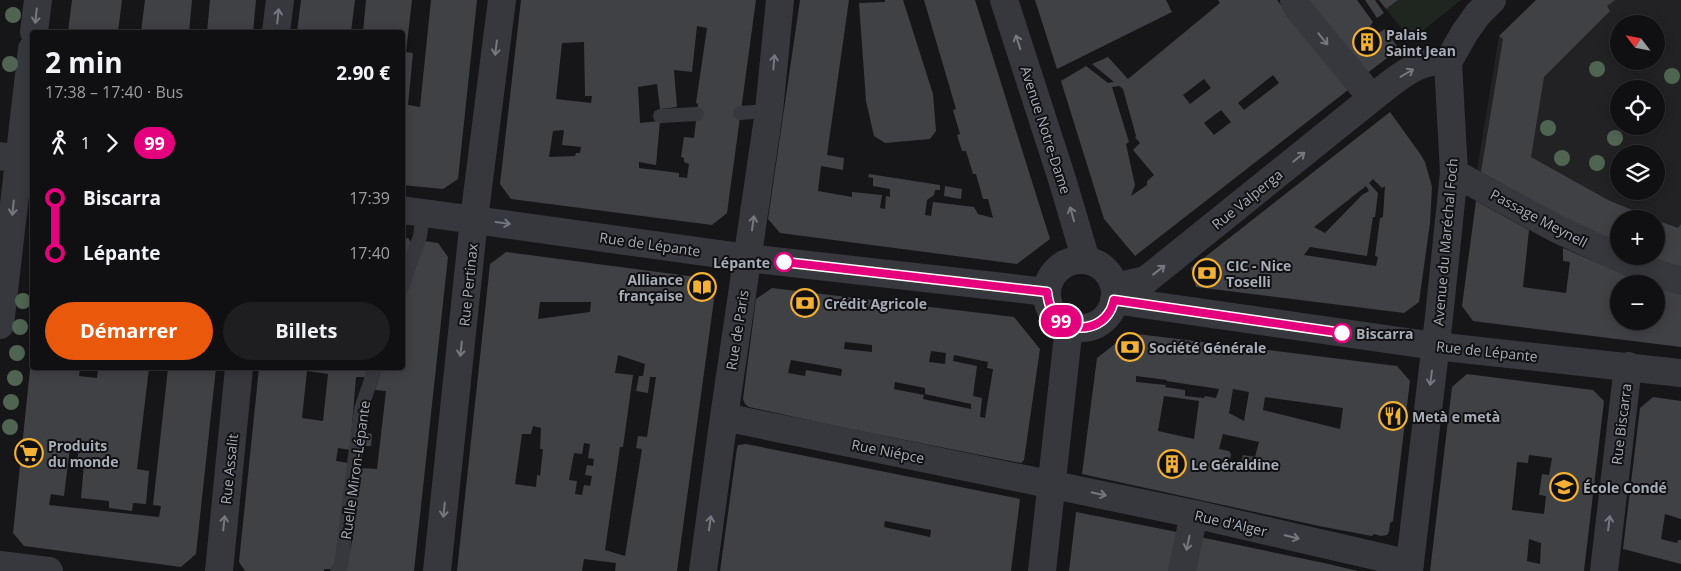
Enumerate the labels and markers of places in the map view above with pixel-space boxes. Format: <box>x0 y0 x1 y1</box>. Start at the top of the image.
place label: Palais Saint Jean <box>1386 25 1456 60</box>
building icon: Palais Saint Jean <box>1352 27 1382 57</box>
marker: Lépante <box>774 252 794 272</box>
place label: Lépante <box>713 253 770 272</box>
place label: CIC - Nice Toselli <box>1226 256 1291 291</box>
bank icon: CIC - Nice Toselli <box>1192 258 1222 288</box>
place label: Alliance française <box>618 270 683 305</box>
library icon: Alliance française <box>687 272 717 302</box>
bank icon: Crédit Agricole <box>790 288 820 318</box>
place label: Crédit Agricole <box>824 294 927 313</box>
marker: Biscarra <box>1332 323 1352 343</box>
place label: Biscarra <box>1356 324 1413 343</box>
bank icon: Société Générale <box>1115 332 1145 362</box>
place label: Société Générale <box>1149 338 1266 357</box>
restaurant icon: Metà e metà <box>1378 401 1408 431</box>
place label: Metà e metà <box>1412 407 1500 426</box>
place label: Produits du monde <box>48 436 118 471</box>
supermarket icon: Produits du monde <box>14 438 44 468</box>
building icon: Le Géraldine <box>1157 449 1187 479</box>
place label: Le Géraldine <box>1191 455 1279 474</box>
school or university icon: École Condé <box>1549 472 1579 502</box>
place label: École Condé <box>1583 478 1667 497</box>

